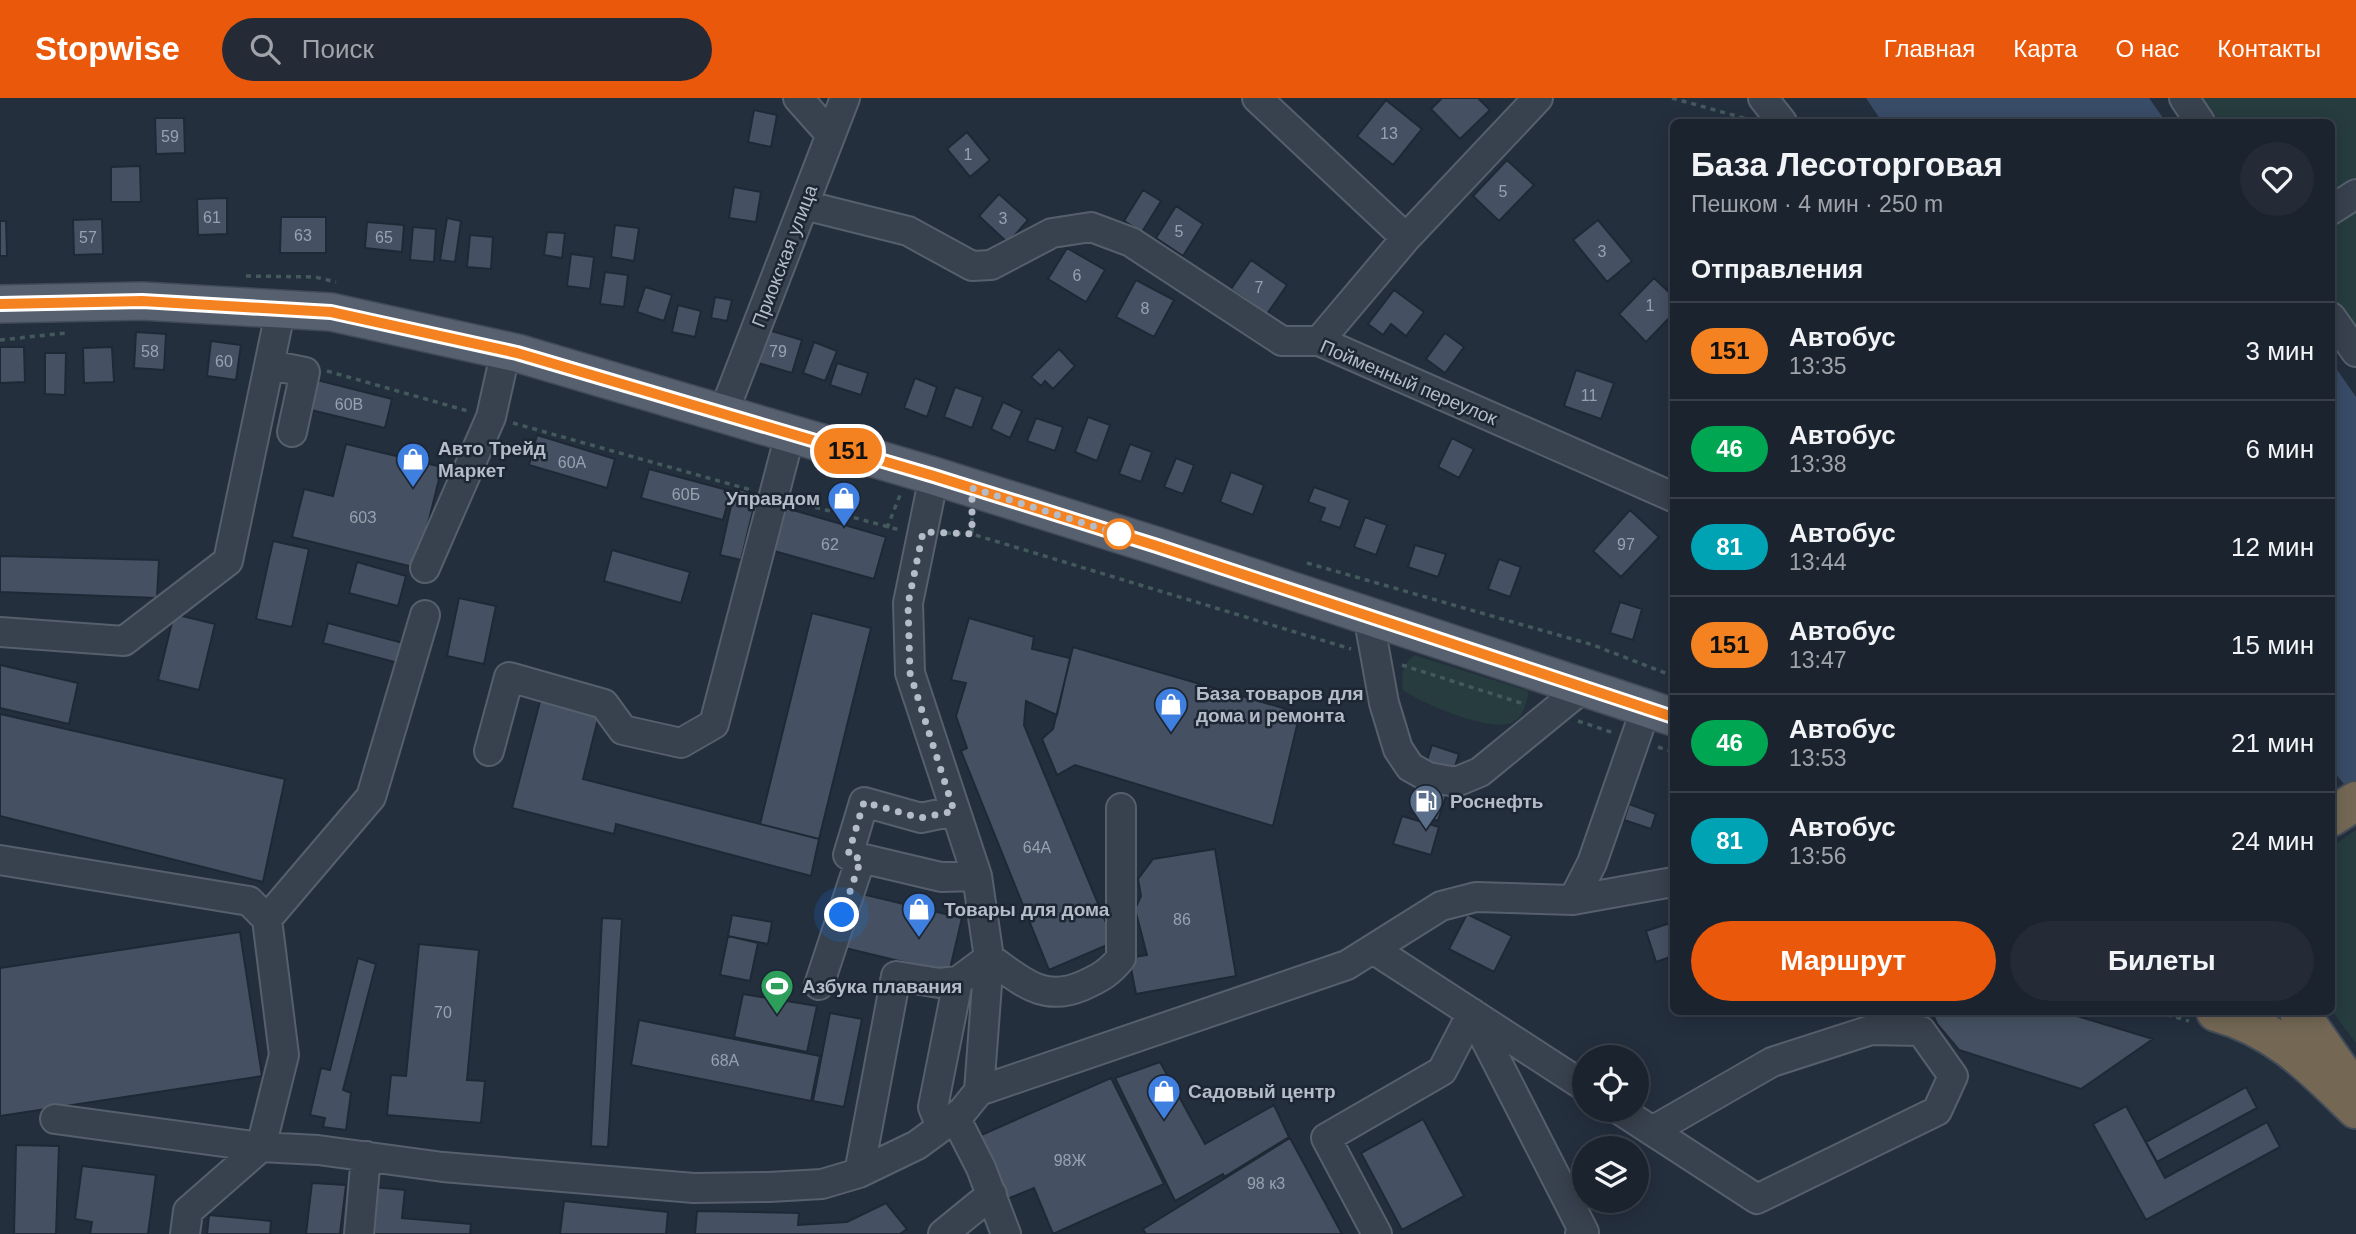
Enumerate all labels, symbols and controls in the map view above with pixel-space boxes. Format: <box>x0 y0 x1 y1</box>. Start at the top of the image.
search box <box>222 18 712 81</box>
text: Stopwise <box>35 30 180 67</box>
icon: search <box>246 30 284 68</box>
text: Поиск <box>302 34 374 64</box>
text: Главная <box>1884 35 1975 62</box>
text: Карта <box>2013 35 2077 62</box>
text: О нас <box>2115 35 2179 62</box>
text: Контакты <box>2217 35 2321 62</box>
house number: 13 <box>1380 125 1398 142</box>
house number: 59 <box>161 128 179 145</box>
button: heart <box>2240 142 2314 216</box>
house number: 1 <box>964 146 973 163</box>
text: База Лесоторговая <box>1691 146 2003 183</box>
street label: Приокская улица <box>748 182 821 330</box>
house number: 5 <box>1499 183 1508 200</box>
text: Пешком · 4 мин · 250 m <box>1691 191 1943 217</box>
house number: 61 <box>203 209 221 226</box>
house number: 3 <box>999 210 1008 227</box>
house number: 5 <box>1175 223 1184 240</box>
house number: 63 <box>294 227 312 244</box>
house number: 57 <box>79 229 97 246</box>
house number: 65 <box>375 229 393 246</box>
house number: 3 <box>1598 243 1607 260</box>
text: Отправления <box>1691 254 1863 284</box>
house number: 6 <box>1073 267 1082 284</box>
house number: 7 <box>1255 279 1264 296</box>
house number: 1 <box>1646 297 1655 314</box>
house number: 8 <box>1141 300 1150 317</box>
text: Автобус <box>1789 322 1896 352</box>
street label: Пойменный переулок <box>1317 336 1501 430</box>
text: 3 мин <box>2246 336 2314 366</box>
text: 151 <box>1709 337 1750 364</box>
house number: 58 <box>141 343 159 360</box>
house number: 79 <box>769 343 787 360</box>
house number: 60 <box>215 353 233 370</box>
text: 13:35 <box>1789 353 1847 379</box>
house number: 11 <box>1581 387 1597 404</box>
house number: 60В <box>335 396 363 413</box>
text: Автобус <box>1789 420 1896 450</box>
line badge: 151 <box>808 428 888 474</box>
text: 6 мин <box>2246 434 2314 464</box>
text: 46 <box>1716 435 1743 462</box>
text: 151 <box>828 437 868 464</box>
place label: Авто Трейд Маркет <box>438 438 546 481</box>
shop icon: Авто Трейд Маркет <box>394 440 432 489</box>
text: 13:38 <box>1789 451 1847 477</box>
house number: 60А <box>558 454 587 471</box>
shop icon: Управдом <box>825 479 863 528</box>
house number: 60Б <box>672 486 700 503</box>
place label: Управдом <box>726 488 820 509</box>
house number: 60З <box>349 509 377 526</box>
text: Автобус <box>1789 518 1896 548</box>
unlabelled marker <box>1104 519 1134 549</box>
text: 12 мин <box>2231 532 2314 562</box>
text: 81 <box>1716 533 1743 560</box>
house number: 62 <box>821 536 839 553</box>
house number: 97 <box>1617 536 1635 553</box>
text: 13:44 <box>1789 549 1847 575</box>
text: Автобус <box>1789 616 1896 646</box>
text: 15 мин <box>2231 630 2314 660</box>
text: 151 <box>1709 631 1750 658</box>
text: 13:47 <box>1789 647 1847 673</box>
place label: База товаров для дома и ремонта <box>1196 683 1364 726</box>
shop icon: База товаров для дома и ремонта <box>1152 685 1190 734</box>
text: Автобус <box>1789 714 1896 744</box>
text: 21 мин <box>2231 728 2314 758</box>
text: 46 <box>1716 729 1743 756</box>
text: 13:53 <box>1789 745 1847 771</box>
fuel station icon: Роснефть <box>1407 782 1445 831</box>
place label: Роснефть <box>1450 791 1544 812</box>
text: Автобус <box>1789 812 1896 842</box>
text: 24 мин <box>2231 826 2314 856</box>
text: 81 <box>1716 827 1743 854</box>
house number: 64А <box>1023 839 1052 856</box>
text: 13:56 <box>1789 843 1847 869</box>
shop icon: Товары для дома <box>900 890 938 939</box>
your location <box>824 897 859 932</box>
place label: Товары для дома <box>944 899 1110 920</box>
house number: 86 <box>1173 911 1191 928</box>
button: Маршрут <box>1691 921 1996 1001</box>
button: Билеты <box>2010 921 2314 1001</box>
sports icon: Азбука плавания <box>758 967 796 1016</box>
place label: Азбука плавания <box>802 976 962 997</box>
house number: 70 <box>434 1004 452 1021</box>
map controls <box>1572 1045 1649 1213</box>
button: locate <box>1572 1045 1649 1122</box>
house number: 68А <box>711 1052 740 1069</box>
shop icon: Садовый центр <box>1145 1072 1183 1121</box>
place label: Садовый центр <box>1188 1081 1336 1102</box>
button: layers <box>1572 1136 1649 1213</box>
house number: 98Ж <box>1054 1152 1087 1169</box>
house number: 98 к3 <box>1247 1175 1285 1192</box>

